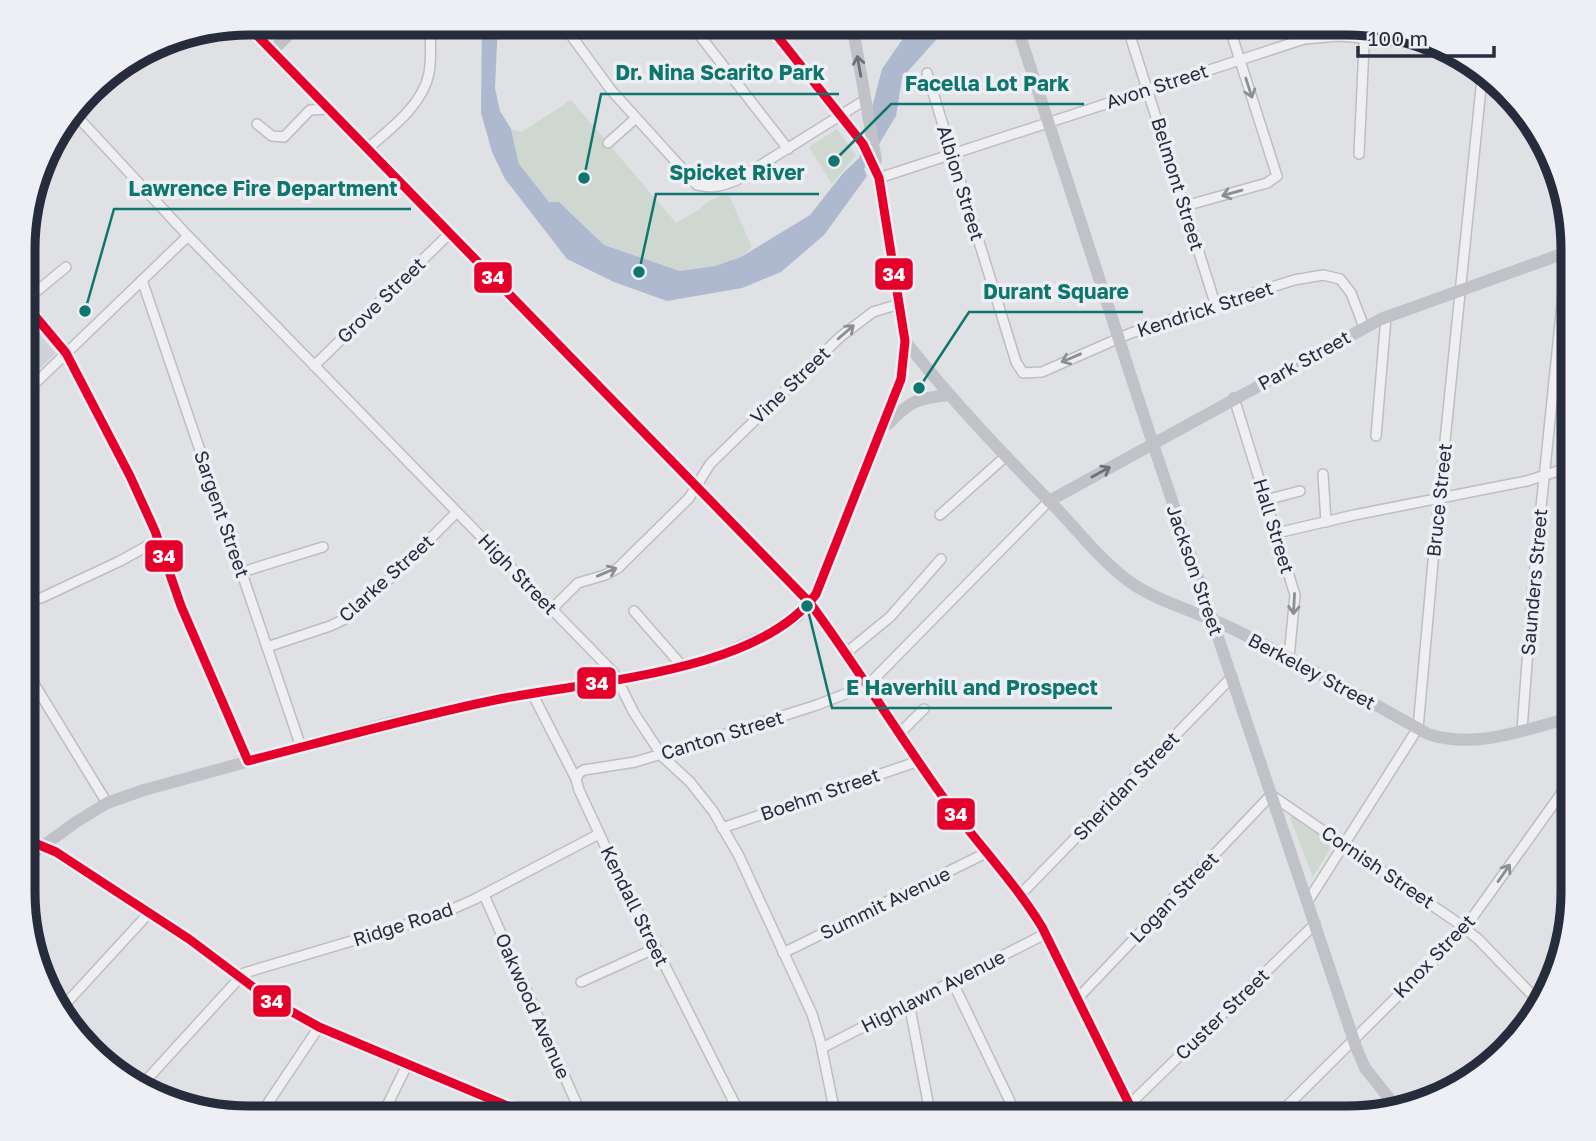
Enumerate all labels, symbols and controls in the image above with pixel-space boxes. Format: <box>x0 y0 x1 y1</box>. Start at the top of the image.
scale bar <box>1358 14 1494 58</box>
text: 100 m <box>1368 25 1428 51</box>
callout: Dr. Nina Scarito Park <box>601 52 839 94</box>
one-way arrow <box>852 55 865 78</box>
street label: Avon Street <box>1103 58 1211 113</box>
text: Dr. Nina Scarito Park <box>615 59 825 85</box>
callout: Facella Lot Park <box>891 62 1084 104</box>
text: Facella Lot Park <box>905 70 1069 96</box>
one-way arrow <box>1243 77 1256 99</box>
street label: Belmont Street <box>1147 114 1210 253</box>
street label: Albion Street <box>933 122 990 243</box>
callout: Spicket River <box>656 152 819 194</box>
text: Spicket River <box>669 159 805 185</box>
callout: Lawrence Fire Department <box>114 167 411 209</box>
text: Lawrence Fire Department <box>128 175 398 201</box>
one-way arrow <box>1221 187 1243 200</box>
street label: Grove Street <box>332 252 430 347</box>
line badge: 34 <box>874 257 914 291</box>
line badge: 34 <box>473 261 513 294</box>
text: 34 <box>882 262 906 285</box>
text: 34 <box>481 265 505 288</box>
callout: Durant Square <box>969 270 1143 312</box>
street label: Kendrick Street <box>1134 276 1276 341</box>
text: Durant Square <box>983 278 1129 304</box>
one-way arrow <box>837 324 855 340</box>
street label: Park Street <box>1254 325 1354 394</box>
street label: Vine Street <box>745 341 834 428</box>
one-way arrow <box>1061 352 1083 365</box>
street label: Bruce Street <box>1421 442 1456 558</box>
street label: Sargent Street <box>190 447 255 580</box>
one-way arrow <box>1090 465 1111 478</box>
street label: Hall Street <box>1249 475 1300 576</box>
street label: Jackson Street <box>1162 502 1229 638</box>
street label: Saunders Street <box>1516 508 1551 656</box>
street label: High Street <box>474 528 563 619</box>
street label: Clarke Street <box>334 529 438 626</box>
line badge: 34 <box>144 539 184 573</box>
text: 34 <box>152 544 176 567</box>
one-way arrow <box>596 565 617 578</box>
one-way arrow <box>1287 593 1300 616</box>
street label: Berkeley Street <box>1245 627 1380 714</box>
line badge: 34 <box>576 666 617 700</box>
callout: E Haverhill and Prospect <box>832 666 1112 708</box>
text: 34 <box>585 671 609 694</box>
text: E Haverhill and Prospect <box>846 674 1098 700</box>
street label: Canton Street <box>658 705 786 764</box>
street label: Sheridan Street <box>1068 726 1183 845</box>
street label: Boehm Street <box>757 762 883 825</box>
line badge: 34 <box>936 797 976 831</box>
text: 34 <box>944 802 968 825</box>
street label: Cornish Street <box>1317 820 1439 913</box>
street label: Kendall Street <box>596 842 675 970</box>
street label: Logan Street <box>1125 847 1223 947</box>
street label: Summit Avenue <box>816 861 954 944</box>
one-way arrow <box>1497 864 1511 883</box>
street label: Ridge Road <box>350 897 456 950</box>
street label: Knox Street <box>1388 909 1479 1002</box>
street label: Oakwood Avenue <box>491 929 576 1082</box>
street label: Highlawn Avenue <box>857 944 1009 1037</box>
street label: Custer Street <box>1170 963 1273 1064</box>
line badge: 34 <box>252 984 292 1018</box>
text: 34 <box>260 989 284 1012</box>

